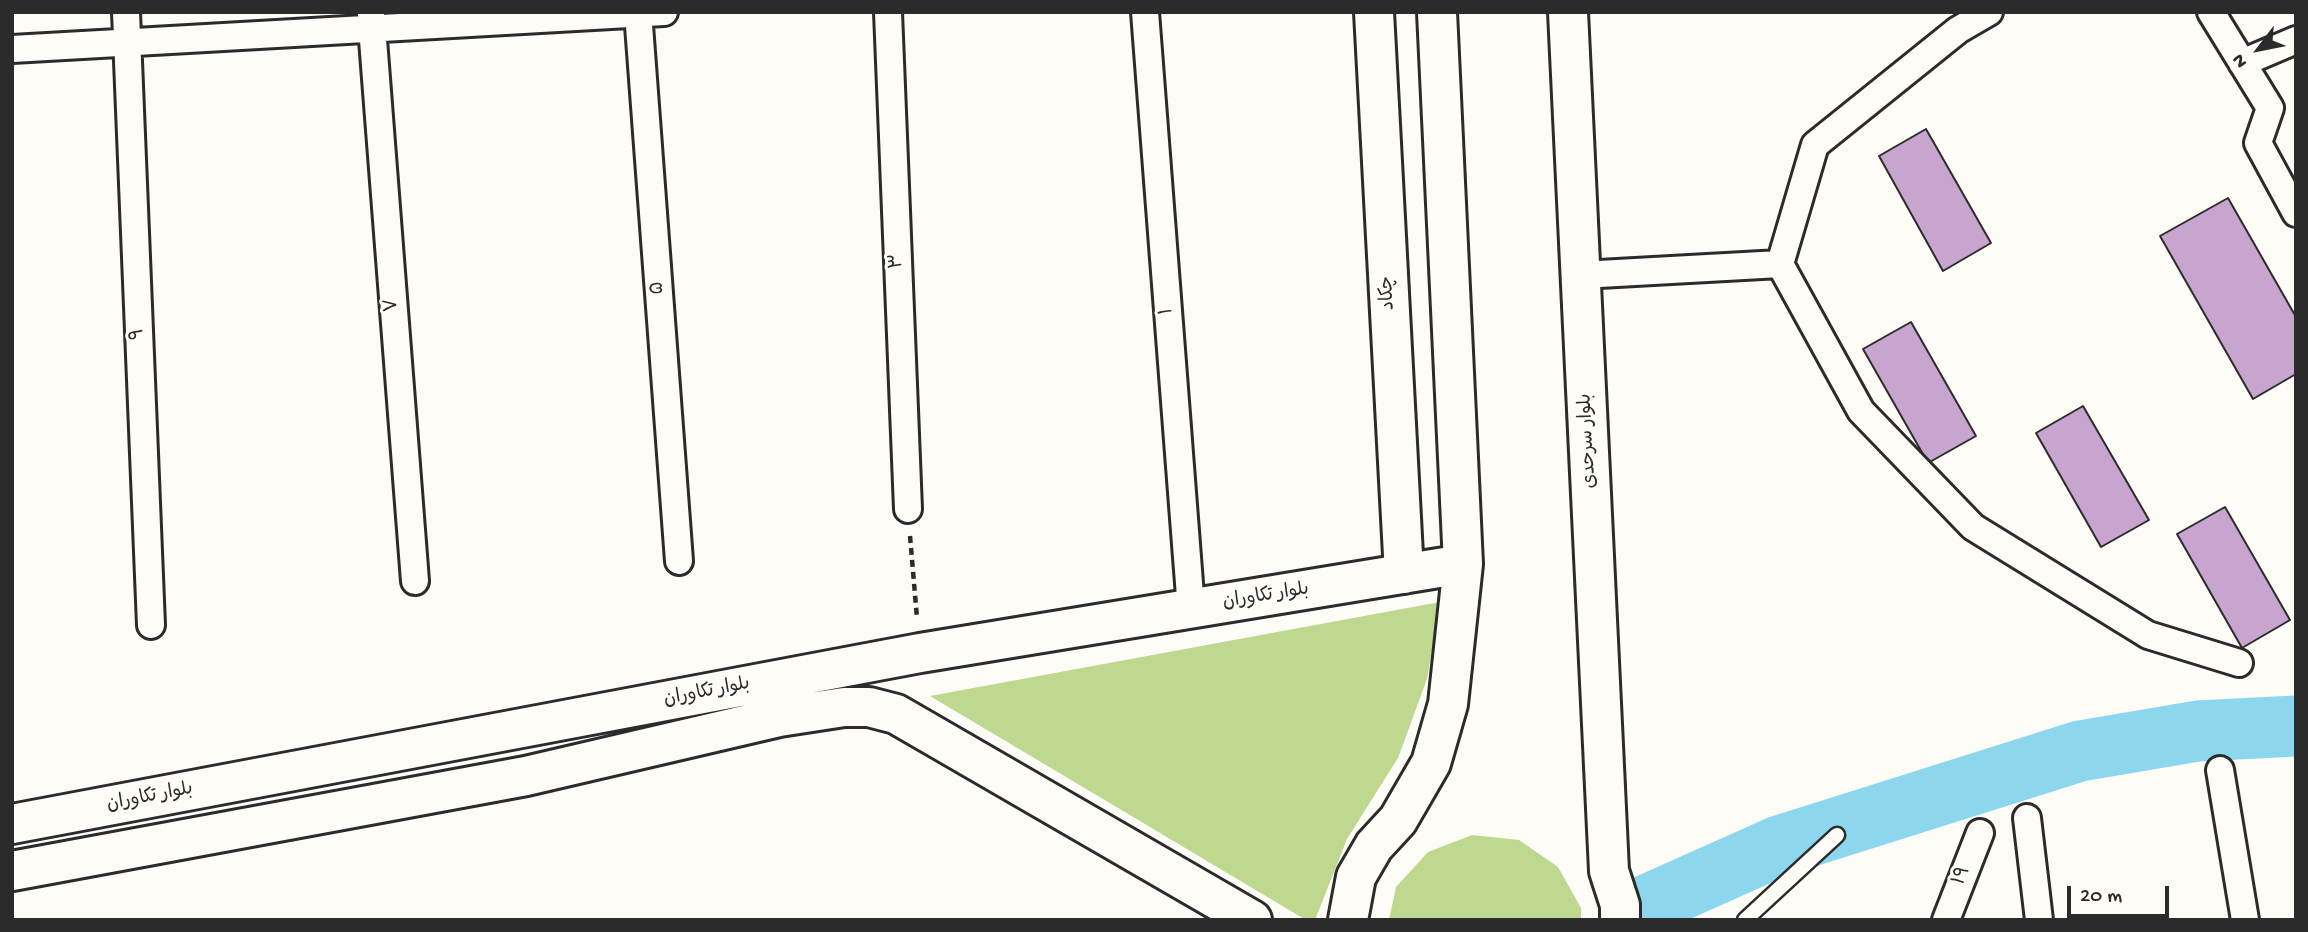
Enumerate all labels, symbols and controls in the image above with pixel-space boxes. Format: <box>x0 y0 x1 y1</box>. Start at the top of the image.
north arrow <box>2224 14 2294 84</box>
text: N <box>2228 49 2254 72</box>
street label: ۳ <box>886 253 910 269</box>
street label: چکاد <box>1377 275 1401 311</box>
street label: ۵ <box>647 281 671 295</box>
street label: ۷ <box>381 297 405 313</box>
street label: ۱ <box>1156 307 1180 315</box>
street label: ۹ <box>127 328 151 340</box>
street label: بلوار سرحدی <box>1575 393 1603 489</box>
street label: بلوار تکاوران <box>1221 579 1311 615</box>
street label: بلوار تکاوران <box>662 673 752 713</box>
street label: بلوار تکاوران <box>105 778 195 818</box>
street label: ۱۹ <box>1949 863 1977 889</box>
scale bar <box>2070 872 2172 916</box>
text: 20 m <box>2080 885 2122 910</box>

